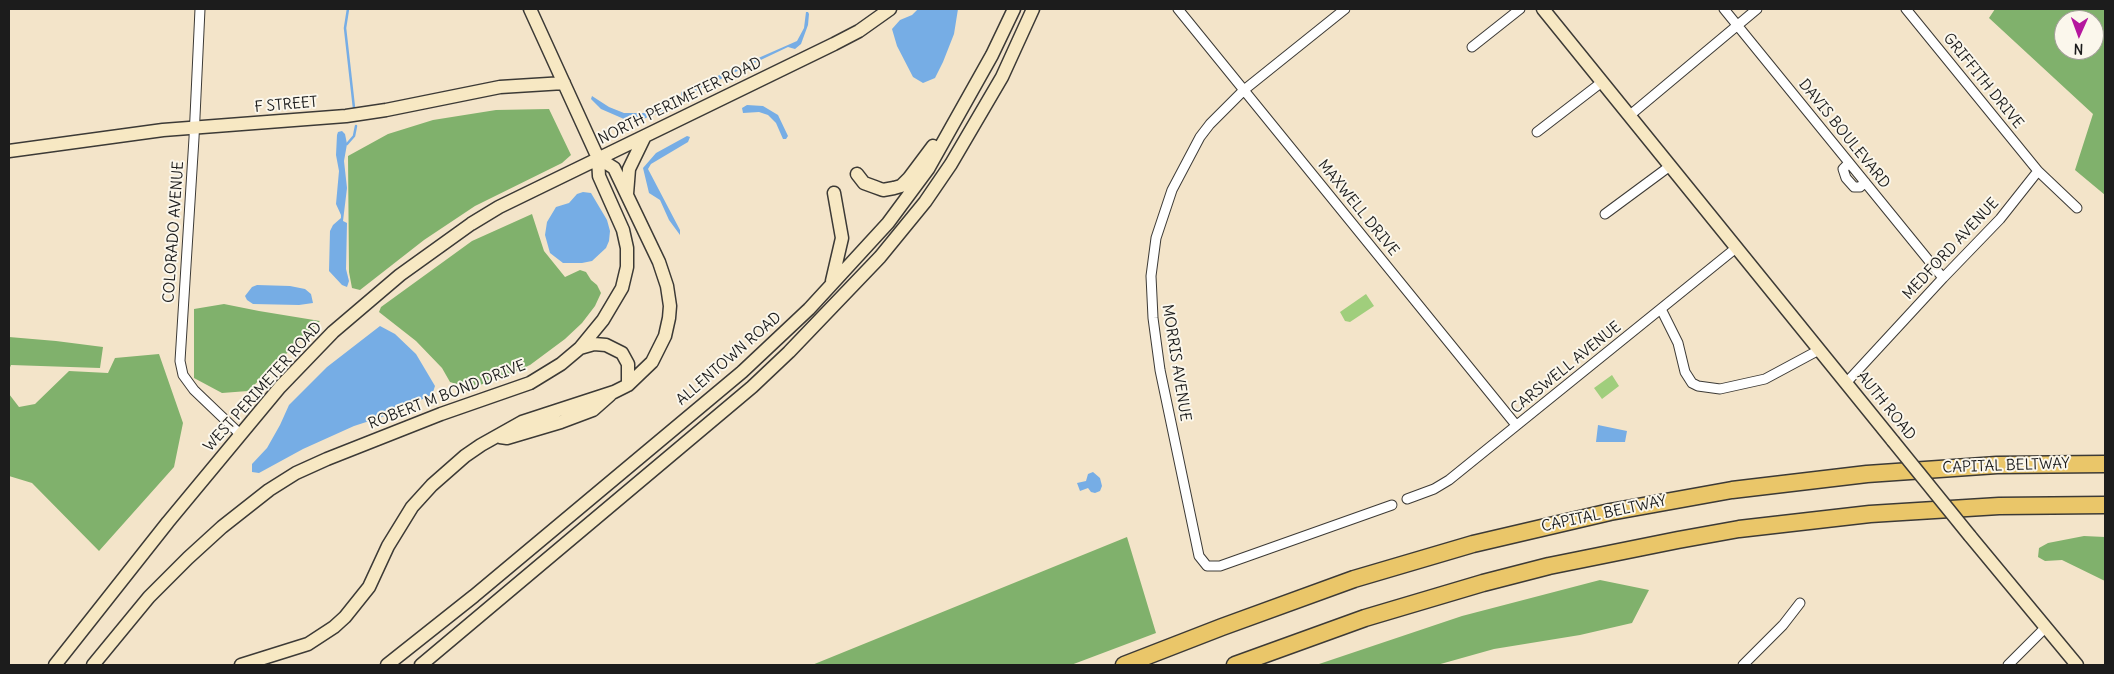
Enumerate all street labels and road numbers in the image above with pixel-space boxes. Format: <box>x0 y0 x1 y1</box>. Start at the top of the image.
street label: GRIFFITH DRIVE <box>1939 30 2027 132</box>
street label: NORTH PERIMETER ROAD <box>595 54 765 148</box>
street label: DAVIS BOULEVARD <box>1795 76 1893 192</box>
street label: F STREET <box>254 93 318 117</box>
street label: MAXWELL DRIVE <box>1314 156 1402 260</box>
street label: COLORADO AVENUE <box>160 160 188 304</box>
street label: MEDFORD AVENUE <box>1899 195 2003 303</box>
street label: MORRIS AVENUE <box>1158 303 1194 423</box>
street label: ALLENTOWN ROAD <box>673 309 785 409</box>
street label: CARSWELL AVENUE <box>1507 318 1625 418</box>
street label: WEST PERIMETER ROAD <box>200 319 326 455</box>
street label: ROBERT M BOND DRIVE <box>366 357 528 433</box>
street label: AUTH ROAD <box>1853 368 1919 444</box>
street label: CAPITAL BELTWAY <box>1942 455 2070 477</box>
street label: CAPITAL BELTWAY <box>1540 492 1668 536</box>

